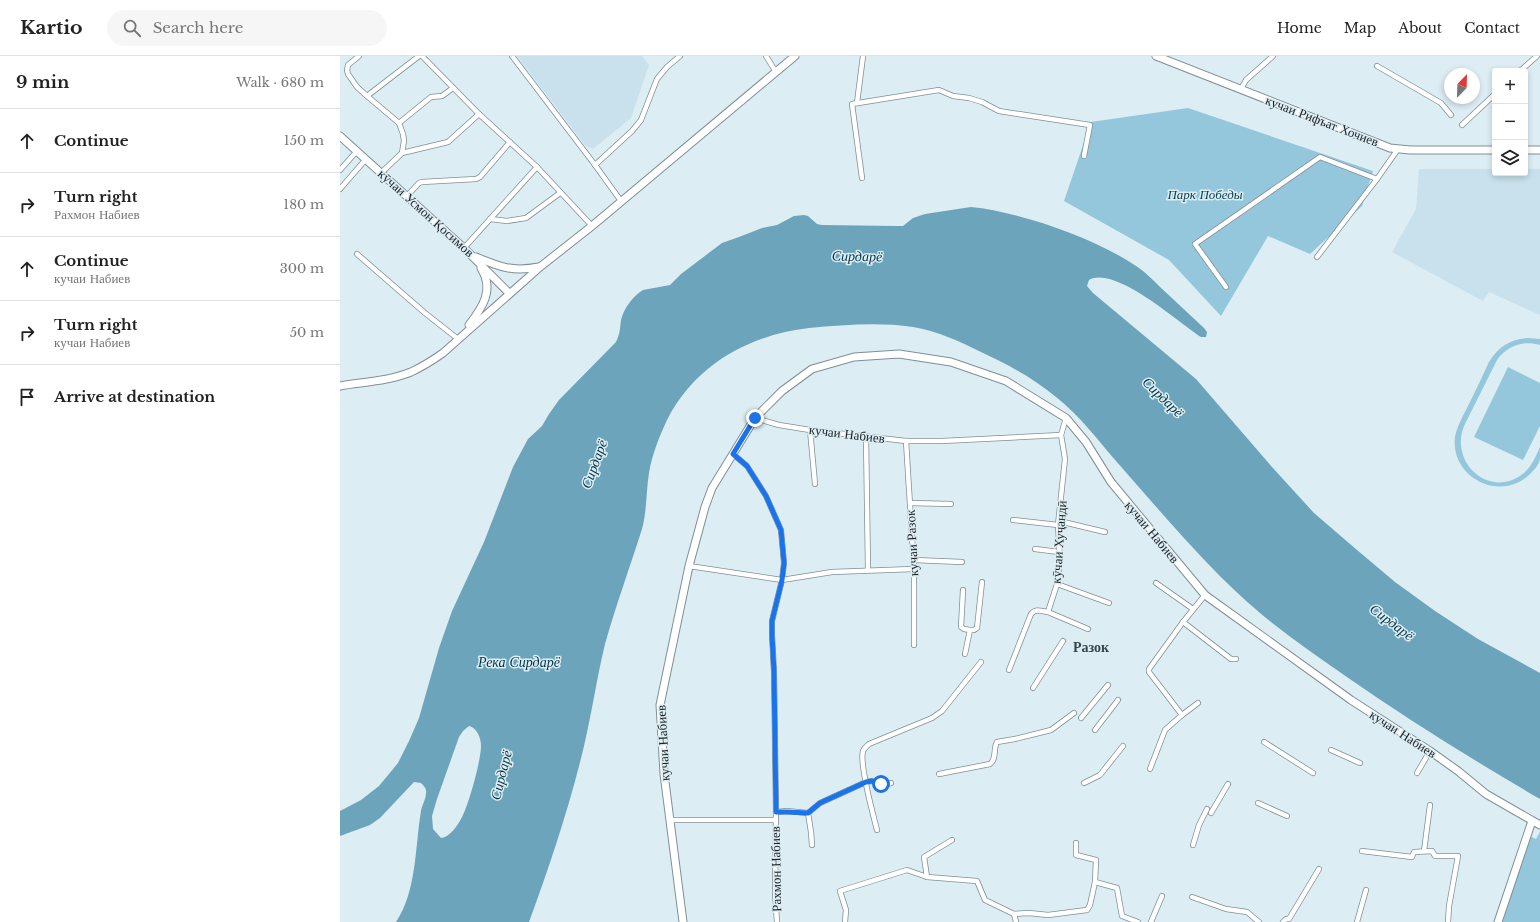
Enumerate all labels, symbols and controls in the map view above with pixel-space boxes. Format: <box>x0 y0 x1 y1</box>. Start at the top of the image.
search box <box>107 10 387 46</box>
text: Kartio <box>20 16 83 39</box>
icon: search <box>121 17 143 39</box>
text: Search here <box>153 18 243 37</box>
text: Home <box>1277 19 1322 37</box>
text: Map <box>1344 19 1376 37</box>
text: About <box>1398 19 1442 37</box>
text: Contact <box>1464 19 1520 37</box>
north arrow <box>1444 68 1480 104</box>
map controls <box>1492 68 1528 176</box>
button: + <box>1492 68 1528 104</box>
text: 9 min <box>16 72 69 93</box>
text: Walk · 680 m <box>236 74 324 91</box>
street label: кучаи Рифъат Хочиев <box>1263 92 1381 150</box>
button: − <box>1492 104 1528 140</box>
icon: ahead <box>16 130 38 152</box>
text: Continue <box>54 131 129 150</box>
text: 150 m <box>284 132 324 149</box>
button: layers <box>1492 140 1528 176</box>
street label: кӯчаи Усмон Қосимов <box>374 165 478 261</box>
park label: Парк Победы <box>1166 186 1243 203</box>
text: Turn right <box>54 187 137 206</box>
icon: right <box>16 194 38 216</box>
text: 180 m <box>283 196 324 213</box>
text: Рахмон Набиев <box>54 206 140 223</box>
water label: Сирдарё <box>832 247 883 265</box>
text: Continue <box>54 251 129 270</box>
icon: ahead <box>16 258 38 280</box>
text: 300 m <box>280 260 324 277</box>
text: кучаи Набиев <box>54 270 130 287</box>
text: Turn right <box>54 315 137 334</box>
icon: right <box>16 322 38 344</box>
text: 50 m <box>290 324 324 341</box>
text: кучаи Набиев <box>54 334 130 351</box>
water label: Сирдарё <box>1139 373 1188 422</box>
icon: arrive <box>16 386 38 408</box>
text: Arrive at destination <box>54 387 215 406</box>
route end <box>746 409 764 427</box>
street label: кучаи Набиев <box>808 421 886 447</box>
water label: Сирдарё <box>577 436 611 491</box>
street label: кучаи Набиев <box>1121 497 1183 567</box>
street label: кӯчаи Хуҷандӣ <box>1048 500 1070 584</box>
street label: кучаи Разок <box>902 509 922 577</box>
water label: Сирдарё <box>1366 600 1418 645</box>
district label: Разок <box>1073 638 1110 656</box>
water label: Река Сирдарё <box>477 653 561 671</box>
street label: кучаи Набиев <box>653 704 673 782</box>
street label: кучаи Набиев <box>1366 706 1440 762</box>
water label: Сирдарё <box>486 748 516 802</box>
route start <box>872 775 890 793</box>
street label: Рахмон Набиев <box>767 826 785 912</box>

